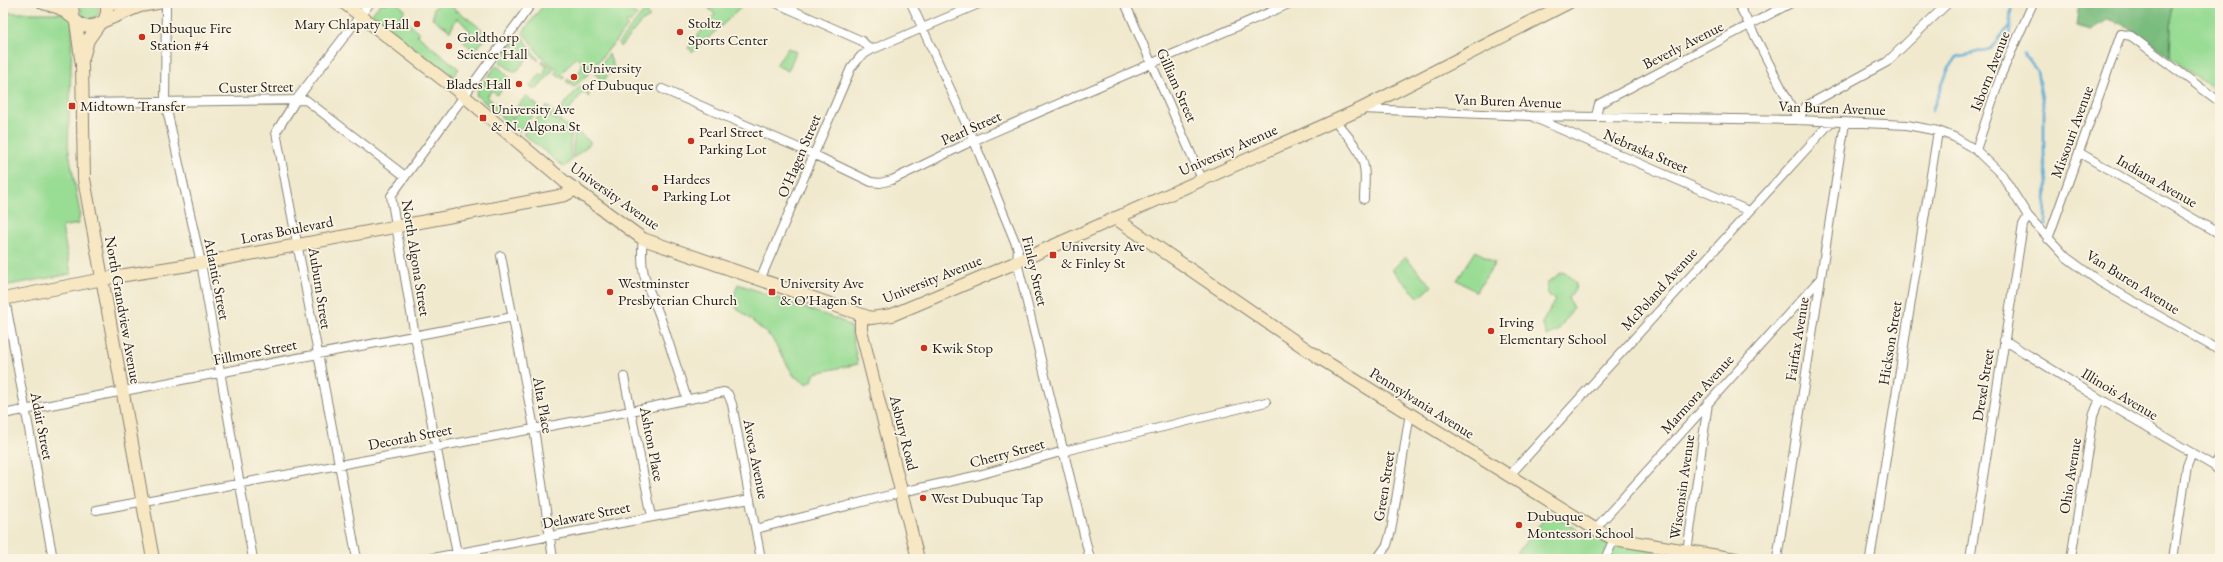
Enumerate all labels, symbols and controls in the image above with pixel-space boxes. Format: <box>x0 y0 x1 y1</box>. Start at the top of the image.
place label: Stoltz Sports Center <box>688 13 768 49</box>
place label: Mary Chlapaty Hall <box>294 14 409 33</box>
street label: Beverly Avenue <box>1639 16 1726 73</box>
place label: Dubuque Fire Station #4 <box>150 18 232 54</box>
marker: Mary Chlapaty Hall <box>412 19 422 29</box>
place label: Goldthorp Science Hall <box>457 27 528 63</box>
marker: Stoltz Sports Center <box>675 27 685 37</box>
street label: Isborn Avenue <box>1966 28 2014 113</box>
marker: Dubuque Fire Station #4 <box>137 32 147 42</box>
marker: Goldthorp Science Hall <box>444 41 454 51</box>
street label: Gilliam Street <box>1153 45 1202 125</box>
place label: University of Dubuque <box>582 58 654 94</box>
marker: University of Dubuque <box>569 72 579 82</box>
place label: Blades Hall <box>446 74 511 93</box>
street label: Custer Street <box>218 76 294 97</box>
marker: Blades Hall <box>514 79 524 89</box>
street label: Missouri Avenue <box>2046 83 2097 181</box>
street label: Van Buren Avenue <box>1454 89 1562 112</box>
place label: Midtown Transfer <box>80 96 185 115</box>
street label: Van Buren Avenue <box>1778 96 1886 119</box>
place label: University Ave & N. Algona St <box>491 99 580 135</box>
marker: Midtown Transfer <box>67 101 77 111</box>
street label: Pearl Street <box>938 106 1004 149</box>
street label: O'Hagen Street <box>772 111 825 200</box>
marker: University Ave & N. Algona St <box>478 113 488 123</box>
street label: University Avenue <box>1176 119 1280 180</box>
place label: Pearl Street Parking Lot <box>699 122 767 158</box>
street label: Nebraska Street <box>1601 124 1692 177</box>
marker: Pearl Street Parking Lot <box>686 136 696 146</box>
street label: Indiana Avenue <box>2113 150 2201 211</box>
street label: University Avenue <box>567 158 664 234</box>
place label: Hardees Parking Lot <box>663 169 731 205</box>
marker: Hardees Parking Lot <box>650 183 660 193</box>
street label: North Algona Street <box>398 198 435 318</box>
street label: Loras Boulevard <box>239 211 335 248</box>
street label: Finley Street <box>1018 234 1053 308</box>
street label: North Grandview Avenue <box>101 235 146 385</box>
street label: Atlantic Street <box>200 235 235 322</box>
place label: University Ave & Finley St <box>1061 236 1145 272</box>
street label: McPoland Avenue <box>1616 243 1701 334</box>
street label: Auburn Street <box>304 245 336 331</box>
street label: Van Buren Avenue <box>2083 245 2184 318</box>
street label: University Avenue <box>879 250 984 307</box>
marker: University Ave & Finley St <box>1048 250 1058 260</box>
place label: Westminster Presbyterian Church <box>618 273 737 309</box>
place label: University Ave & O'Hagen St <box>780 273 864 309</box>
marker: Westminster Presbyterian Church <box>605 287 615 297</box>
marker: University Ave & O'Hagen St <box>767 287 777 297</box>
street label: Fairfax Avenue <box>1780 295 1813 382</box>
street label: Hickson Street <box>1873 299 1906 386</box>
place label: Irving Elementary School <box>1499 312 1607 348</box>
marker: Irving Elementary School <box>1486 326 1496 336</box>
street label: Fillmore Street <box>212 334 298 369</box>
place label: Kwik Stop <box>932 338 993 357</box>
marker: Kwik Stop <box>919 343 929 353</box>
street label: Drexel Street <box>1967 347 1998 423</box>
street label: Marmora Avenue <box>1656 350 1737 437</box>
street label: Pennsylvania Avenue <box>1366 363 1478 443</box>
street label: Illinois Avenue <box>2079 363 2162 424</box>
street label: Alta Place <box>529 374 558 435</box>
street label: Adair Street <box>26 389 58 462</box>
street label: Asbury Road <box>886 392 923 473</box>
street label: Ashton Place <box>636 404 669 483</box>
street label: Avoca Avenue <box>739 416 774 501</box>
street label: Decorah Street <box>366 419 454 454</box>
street label: Cherry Street <box>967 433 1047 472</box>
street label: Wisconsin Avenue <box>1665 433 1698 541</box>
street label: Ohio Avenue <box>2054 437 2085 515</box>
street label: Green Street <box>1369 449 1399 523</box>
place label: West Dubuque Tap <box>931 488 1044 507</box>
marker: West Dubuque Tap <box>918 493 928 503</box>
street label: Delaware Street <box>540 497 632 532</box>
place label: Dubuque Montessori School <box>1527 506 1634 542</box>
marker: Dubuque Montessori School <box>1514 520 1524 530</box>

